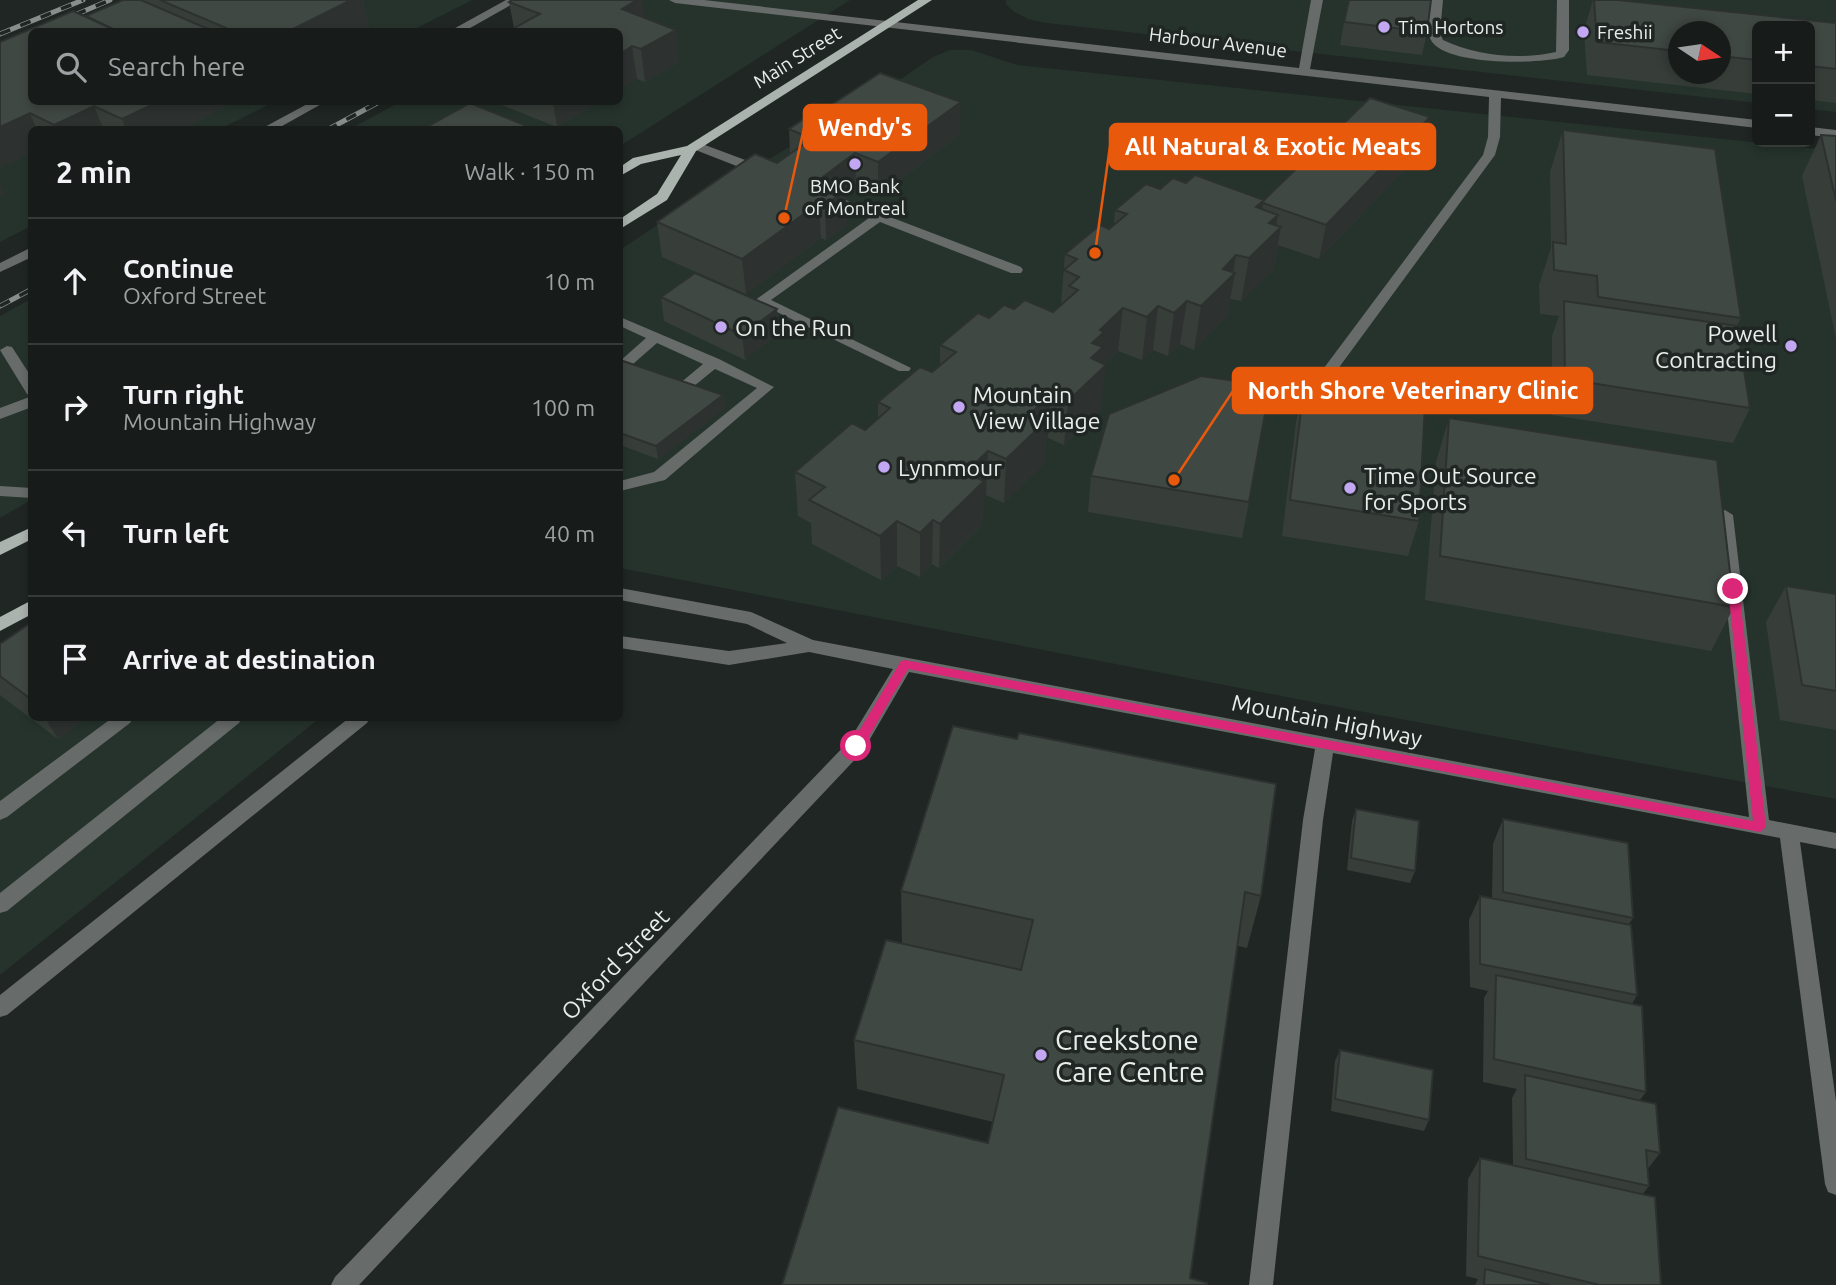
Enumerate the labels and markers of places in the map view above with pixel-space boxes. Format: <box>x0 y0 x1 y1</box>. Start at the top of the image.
place label: Tim Hortons <box>1398 16 1504 38</box>
marker: Tim Hortons <box>1376 19 1392 35</box>
place label: Freshii <box>1597 21 1653 43</box>
marker: Freshii <box>1575 24 1591 40</box>
callout: Wendy's <box>804 105 926 150</box>
callout: All Natural & Exotic Meats <box>1110 124 1435 169</box>
marker: BMO Bank of Montreal <box>847 156 863 172</box>
place label: BMO Bank of Montreal <box>804 175 906 219</box>
place label: On the Run <box>735 315 852 340</box>
marker: On the Run <box>713 319 729 335</box>
place label: Powell Contracting <box>1655 321 1777 372</box>
marker: Powell Contracting <box>1783 338 1799 354</box>
callout: North Shore Veterinary Clinic <box>1233 368 1592 413</box>
place label: Mountain View Village <box>973 382 1101 433</box>
marker: Mountain View Village <box>951 399 967 415</box>
place label: Lynnmour <box>898 455 1002 480</box>
marker: Lynnmour <box>876 459 892 475</box>
place label: Time Out Source for Sports <box>1364 463 1537 514</box>
marker: Time Out Source for Sports <box>1342 480 1358 496</box>
place label: Creekstone Care Centre <box>1055 1024 1205 1087</box>
marker: Creekstone Care Centre <box>1033 1047 1049 1063</box>

